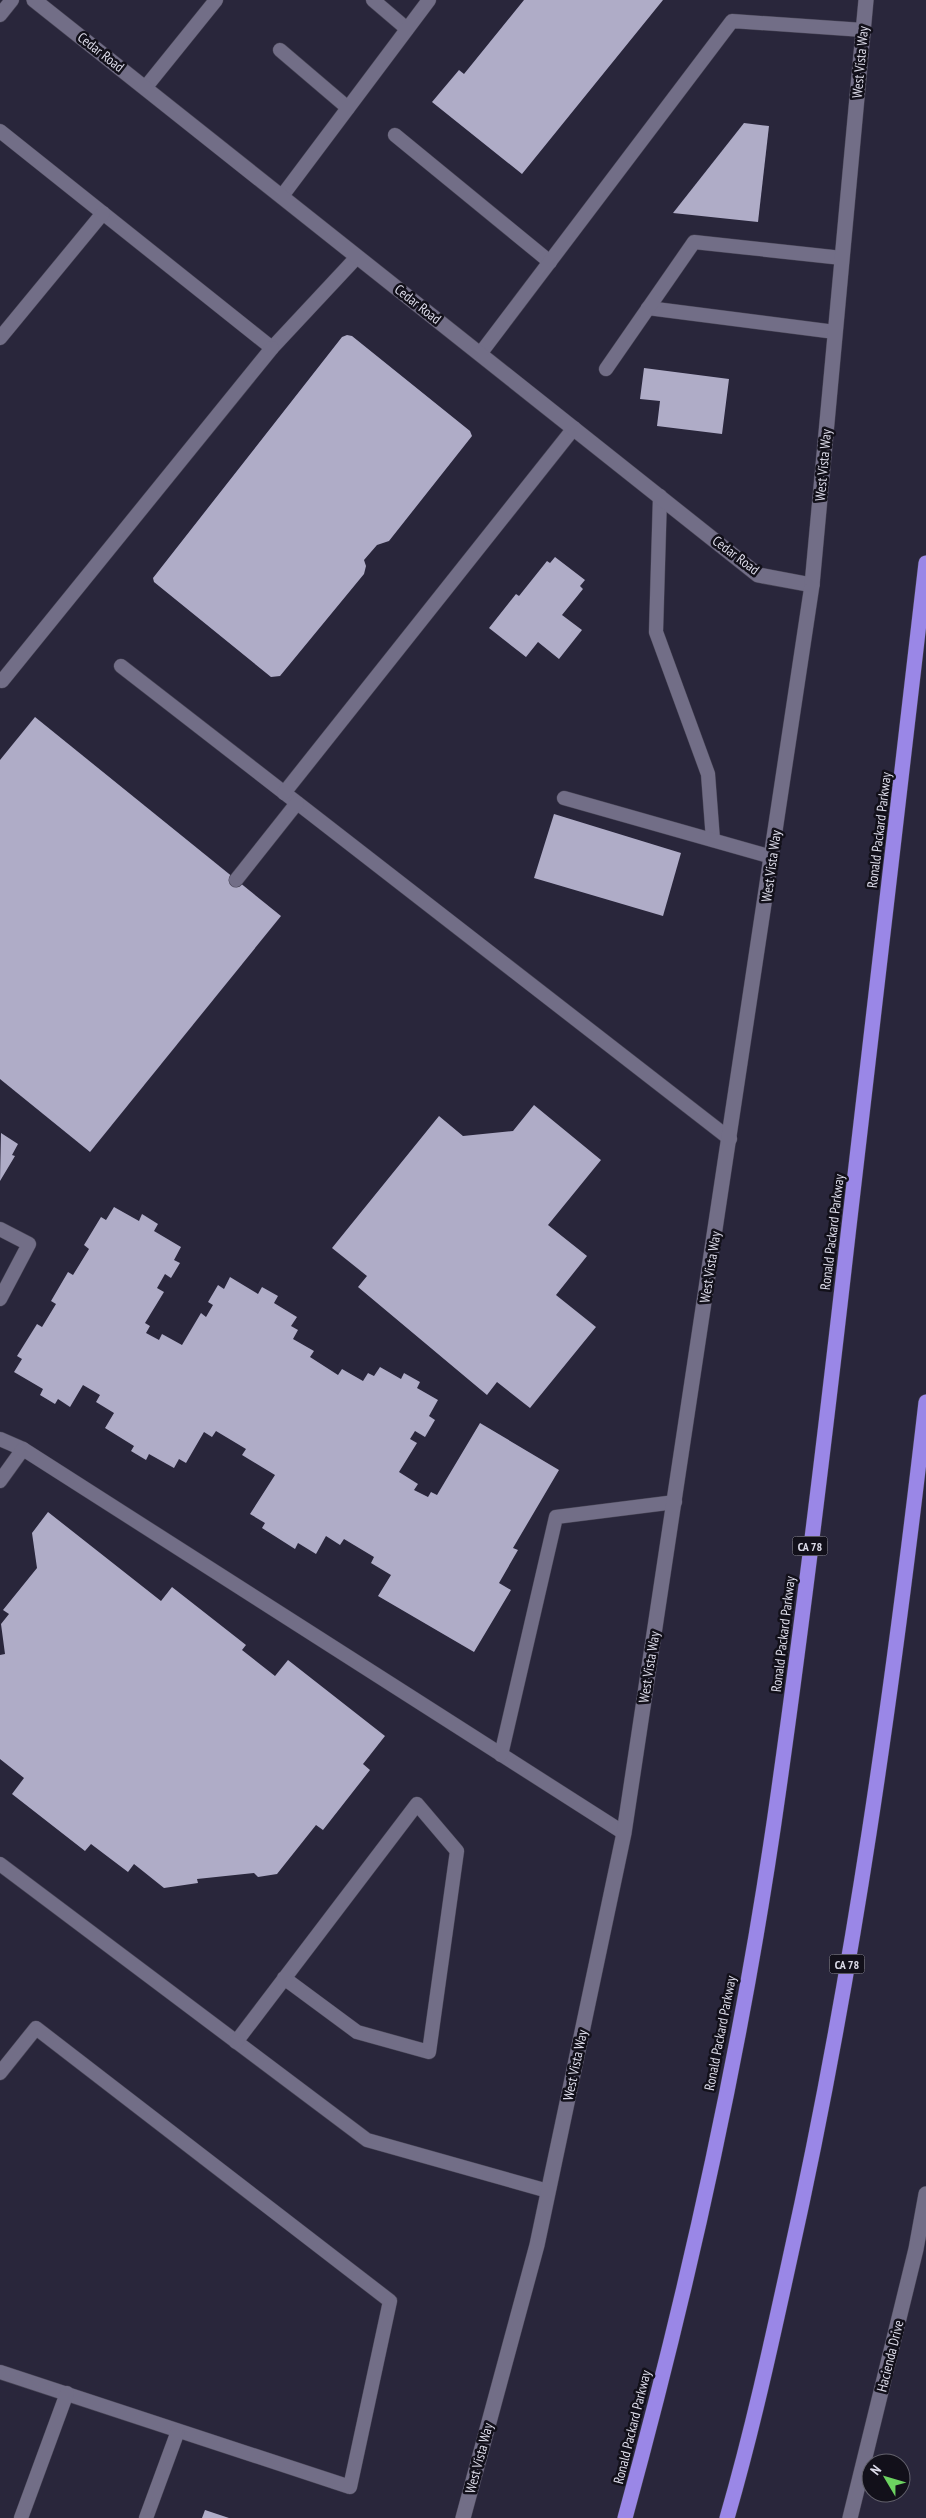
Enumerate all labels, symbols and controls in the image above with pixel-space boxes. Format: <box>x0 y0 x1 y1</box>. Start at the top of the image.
street label: West Vista Way <box>848 25 872 99</box>
street label: Cedar Road <box>74 28 128 76</box>
street label: Cedar Road <box>391 280 445 328</box>
street label: West Vista Way <box>811 428 835 502</box>
street label: Cedar Road <box>709 532 763 578</box>
street label: Ronald Packard Parkway <box>863 770 895 889</box>
street label: West Vista Way <box>757 828 785 903</box>
street label: Ronald Packard Parkway <box>816 1172 848 1291</box>
street label: West Vista Way <box>695 1229 725 1304</box>
road number: CA 78 <box>792 1536 828 1555</box>
street label: Ronald Packard Parkway <box>767 1574 799 1693</box>
street label: West Vista Way <box>634 1629 664 1704</box>
road number: CA 78 <box>830 1955 864 1974</box>
street label: Ronald Packard Parkway <box>700 1973 740 2092</box>
street label: West Vista Way <box>559 2027 591 2102</box>
street label: Hacienda Drive <box>872 2318 908 2394</box>
street label: Ronald Packard Parkway <box>609 2368 655 2486</box>
street label: West Vista Way <box>461 2420 497 2495</box>
north arrow <box>861 2453 911 2503</box>
text: N <box>866 2461 885 2479</box>

